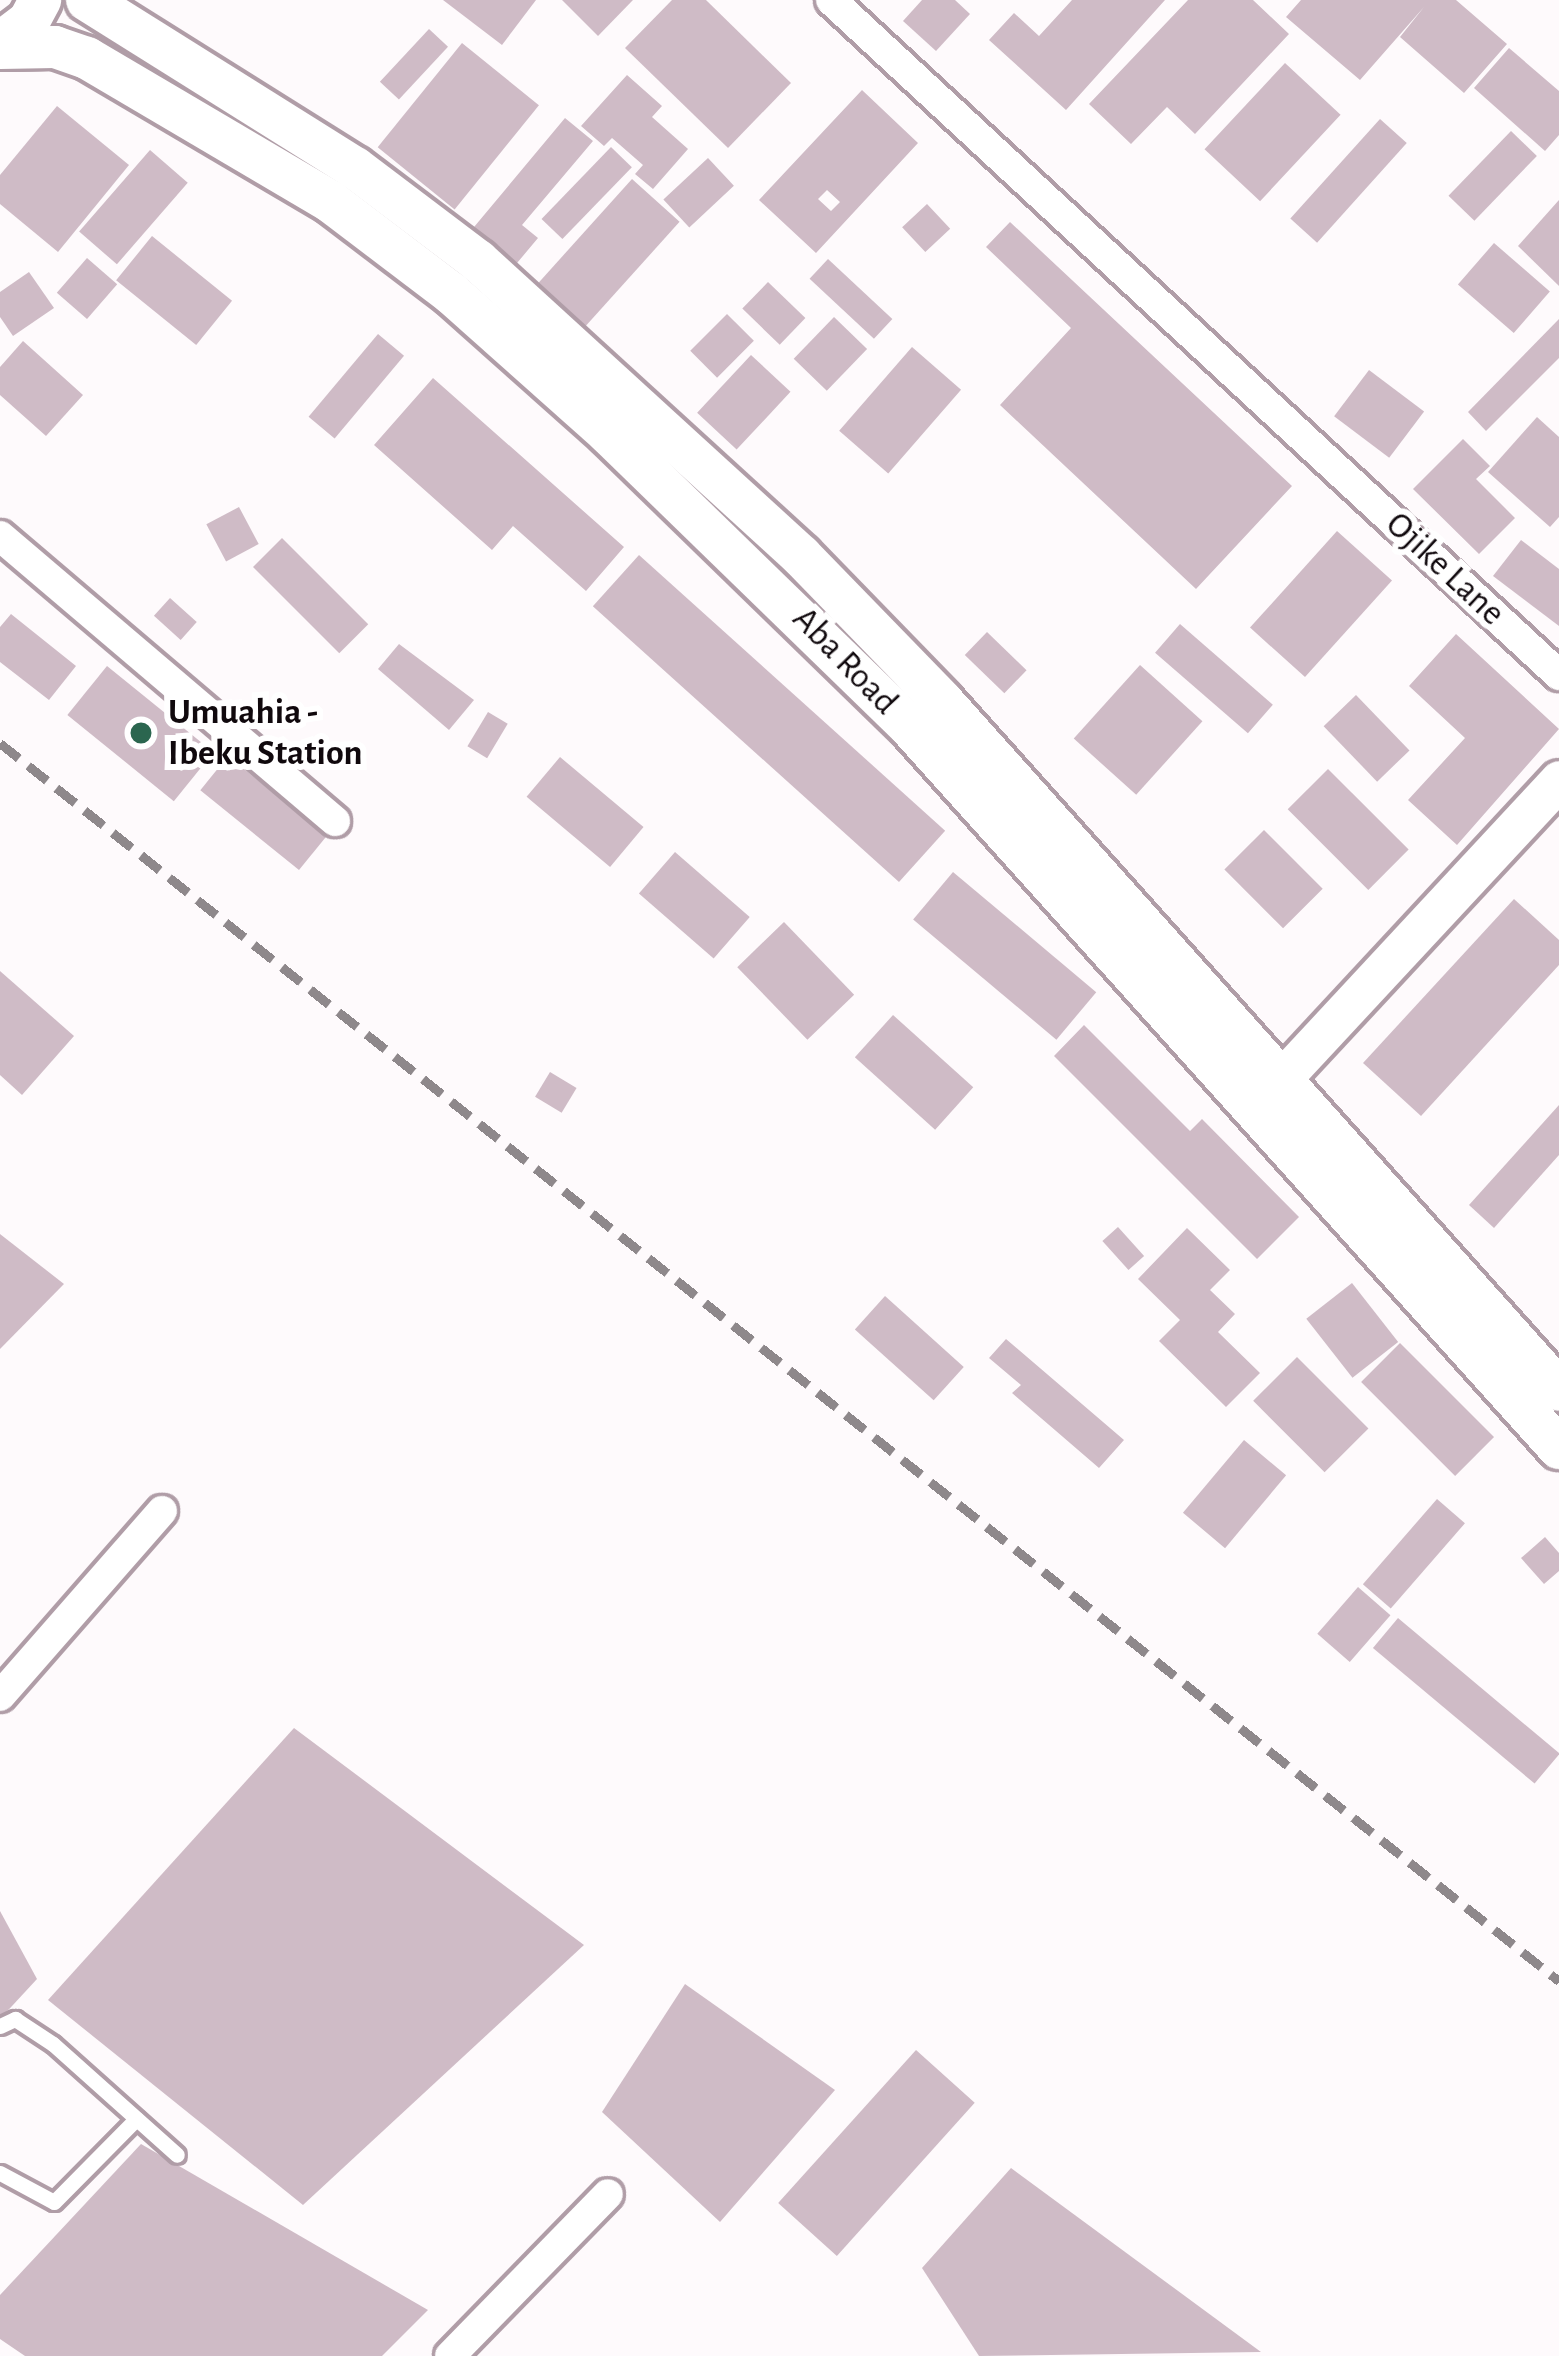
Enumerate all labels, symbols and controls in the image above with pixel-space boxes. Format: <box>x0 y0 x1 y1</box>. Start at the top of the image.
street label: Ojike Lane <box>1377 503 1513 635</box>
street label: Aba Road <box>783 598 907 724</box>
place label: Umuahia - Ibeku Station <box>168 690 363 775</box>
marker: Umuahia - Ibeku Station <box>125 717 157 749</box>

